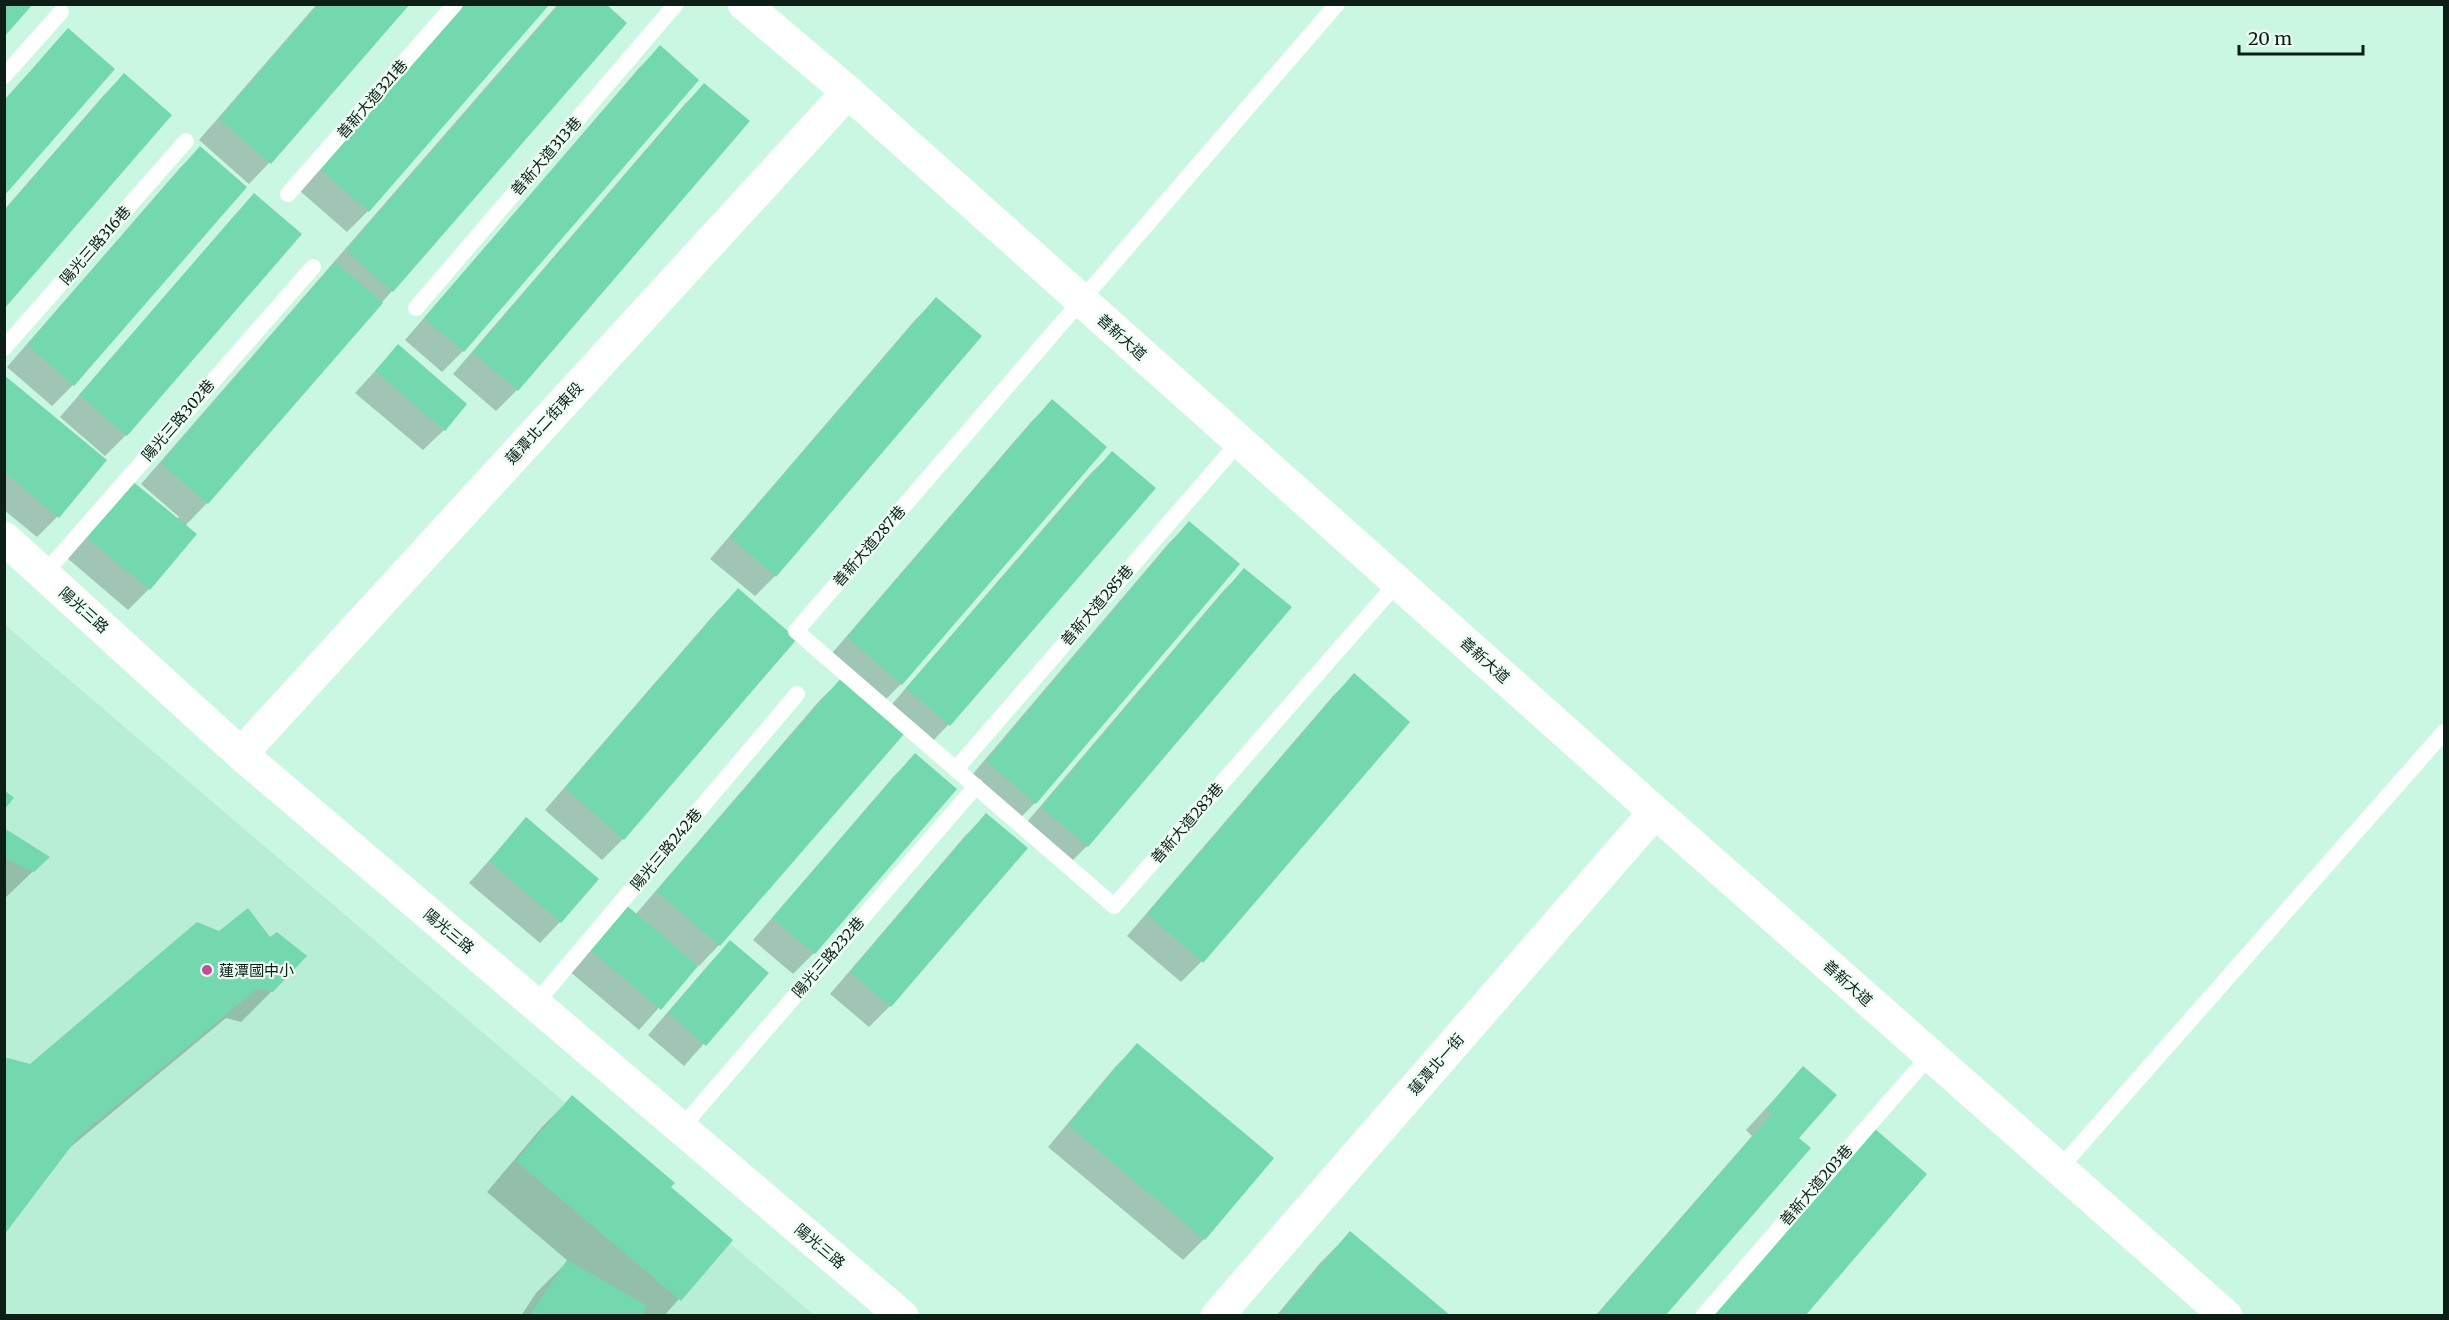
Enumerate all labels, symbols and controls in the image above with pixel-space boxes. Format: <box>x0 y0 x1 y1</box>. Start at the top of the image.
scale bar <box>2239 18 2364 56</box>
text: 20 m <box>2248 27 2292 50</box>
street label: 善新大道321巷 <box>333 56 411 142</box>
street label: 善新大道313巷 <box>507 113 585 199</box>
street label: 陽光三路316巷 <box>56 202 134 288</box>
street label: 善新大道 <box>1093 310 1151 364</box>
street label: 陽光三路302巷 <box>138 375 218 465</box>
street label: 蓮潭北二街東段 <box>501 378 587 468</box>
street label: 善新大道287巷 <box>829 502 909 590</box>
street label: 善新大道285巷 <box>1057 561 1137 649</box>
street label: 陽光三路 <box>55 583 113 637</box>
street label: 善新大道 <box>1456 633 1514 687</box>
street label: 善新大道283巷 <box>1147 779 1227 867</box>
street label: 陽光三路242巷 <box>626 804 706 894</box>
street label: 陽光三路 <box>420 904 478 958</box>
street label: 陽光三路232巷 <box>788 913 868 1001</box>
street label: 善新大道 <box>1819 956 1877 1010</box>
place label: 蓮潭國中小 <box>219 961 294 980</box>
marker: 蓮潭國中小 <box>200 963 214 977</box>
street label: 蓮潭北一街 <box>1404 1029 1468 1099</box>
street label: 善新大道203巷 <box>1776 1141 1856 1229</box>
street label: 陽光三路 <box>791 1219 849 1273</box>

